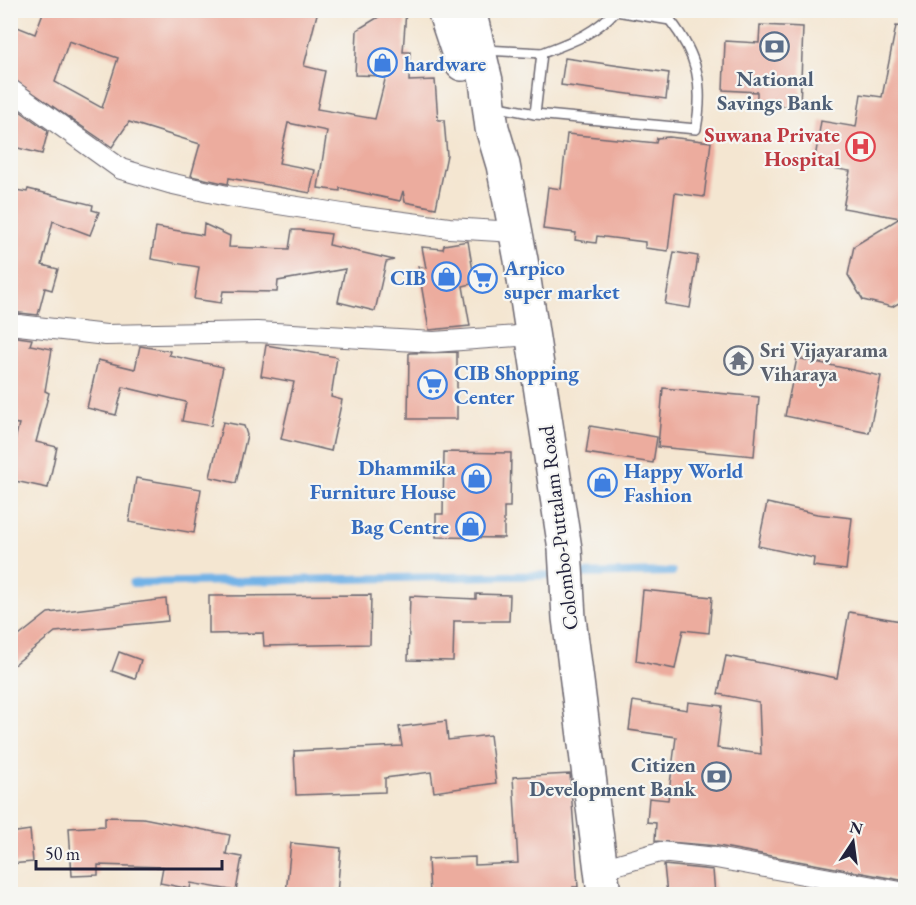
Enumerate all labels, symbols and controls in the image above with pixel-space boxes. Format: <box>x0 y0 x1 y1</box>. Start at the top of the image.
bank icon: National Savings Bank <box>759 31 791 63</box>
shop icon: hardware <box>367 47 399 79</box>
place label: hardware <box>404 50 487 77</box>
place label: National Savings Bank <box>717 65 834 116</box>
place label: Suwana Private Hospital <box>704 121 840 172</box>
hospital icon: Suwana Private Hospital <box>845 130 877 162</box>
place label: Arpico super market <box>503 254 620 305</box>
shop icon: CIB <box>431 261 463 293</box>
supermarket icon: Arpico super market <box>467 263 499 295</box>
place label: CIB <box>390 264 426 291</box>
place label: Sri Vijayarama Viharaya <box>760 336 889 387</box>
temple icon: Sri Vijayarama Viharaya <box>723 345 755 377</box>
place label: CIB Shopping Center <box>454 359 580 410</box>
supermarket icon: CIB Shopping Center <box>417 368 449 400</box>
street label: Colombo-Puttalam Road <box>532 424 584 632</box>
place label: Dhammika Furniture House <box>310 454 457 505</box>
place label: Happy World Fashion <box>624 457 744 508</box>
shop icon: Dhammika Furniture House <box>461 463 493 495</box>
shop icon: Happy World Fashion <box>587 466 619 498</box>
shop icon: Bag Centre <box>454 510 486 542</box>
place label: Bag Centre <box>351 513 449 540</box>
place label: Citizen Development Bank <box>529 751 697 802</box>
bank icon: Citizen Development Bank <box>701 760 733 792</box>
north arrow <box>823 812 883 872</box>
text: N <box>848 816 865 840</box>
scale bar <box>36 833 222 871</box>
text: 50 m <box>45 842 80 865</box>

